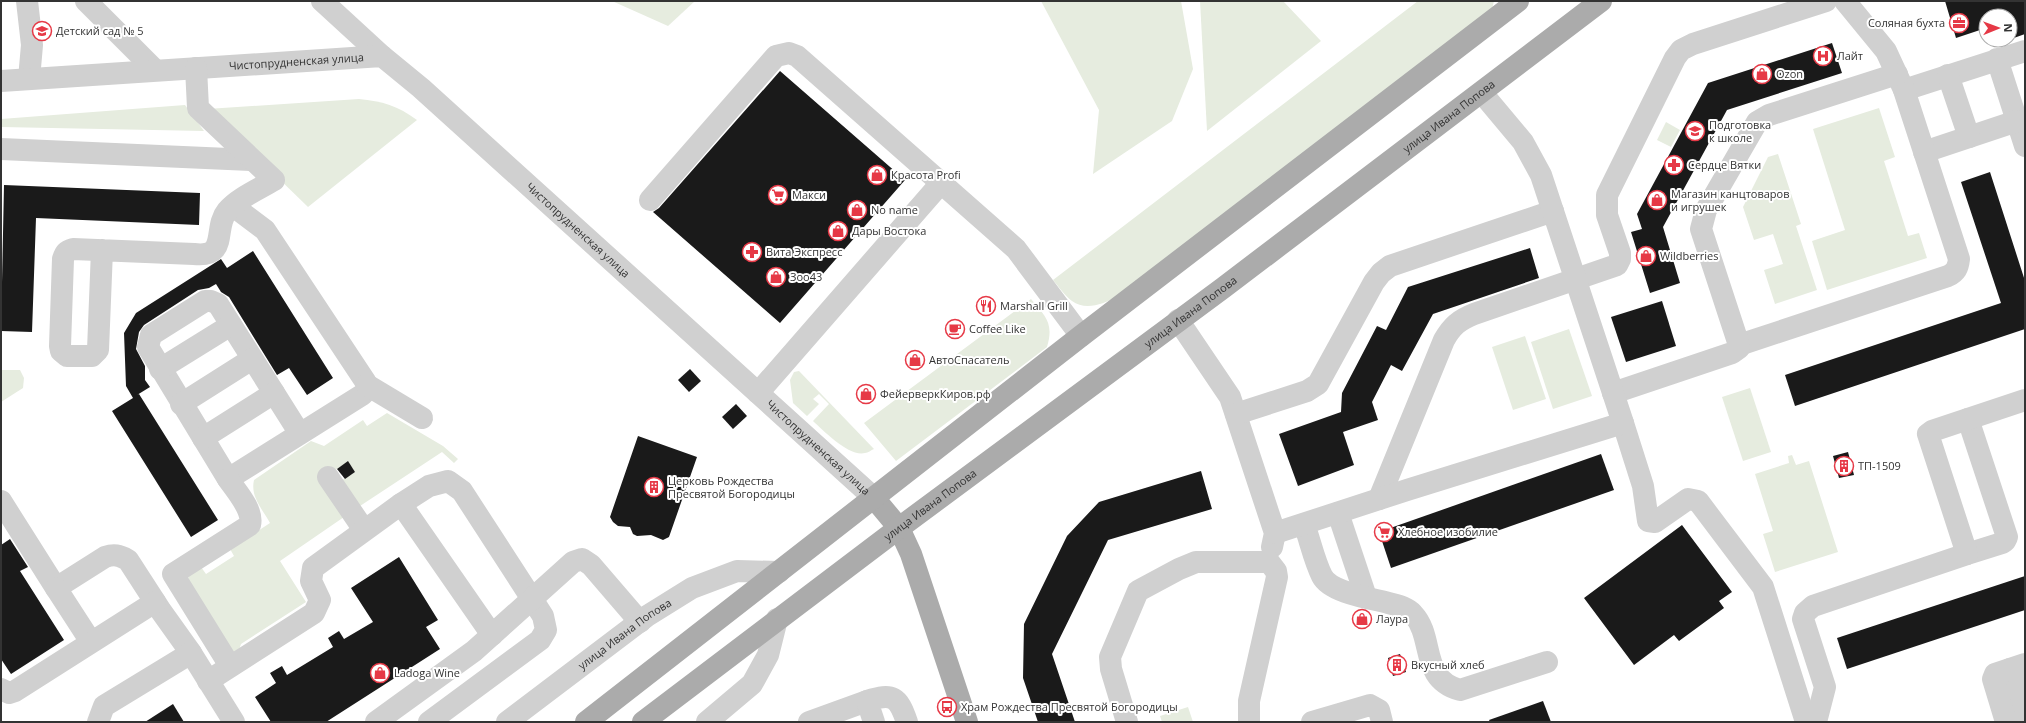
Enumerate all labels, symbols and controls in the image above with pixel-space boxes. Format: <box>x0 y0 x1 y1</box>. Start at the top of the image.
north arrow <box>1978 8 2018 48</box>
office icon: Соляная бухта <box>1948 12 1970 34</box>
place label: Соляная бухта <box>1868 15 1945 30</box>
school or university icon: Детский сад № 5 <box>31 20 53 42</box>
place label: Детский сад № 5 <box>56 23 144 38</box>
text: N <box>2001 23 2016 32</box>
hospital icon: Лайт <box>1812 45 1834 67</box>
place label: Лайт <box>1837 48 1863 63</box>
street label: Чистопрудненская улица <box>228 49 364 73</box>
shop icon: Ozon <box>1751 63 1773 85</box>
place label: Ozon <box>1776 66 1803 81</box>
street label: улица Ивана Попова <box>1399 76 1498 156</box>
place label: Подготовка к школе <box>1709 117 1771 145</box>
school or university icon: Подготовка к школе <box>1684 120 1706 142</box>
pharmacy icon: Сердце Вятки <box>1663 154 1685 176</box>
place label: Сердце Вятки <box>1688 157 1761 172</box>
shop icon: Красота Profi <box>866 164 888 186</box>
place label: Красота Profi <box>891 167 961 182</box>
street label: Чистопрудненская улица <box>523 179 633 281</box>
supermarket icon: Макси <box>767 184 789 206</box>
place label: Магазин канцтоваров и игрушек <box>1671 186 1790 214</box>
place label: Макси <box>792 187 826 202</box>
shop icon: Магазин канцтоваров и игрушек <box>1646 189 1668 211</box>
shop icon: No name <box>846 199 868 221</box>
place label: No name <box>871 202 918 217</box>
shop icon: Дары Востока <box>827 220 849 242</box>
place label: Дары Востока <box>852 223 926 238</box>
pharmacy icon: Вита Экспресс <box>741 241 763 263</box>
place label: Вита Экспресс <box>766 244 842 259</box>
shop icon: Wildberries <box>1635 245 1657 267</box>
place label: Wildberries <box>1660 248 1719 263</box>
shop icon: Зоо43 <box>765 266 787 288</box>
place label: Зоо43 <box>790 269 822 284</box>
street label: улица Ивана Попова <box>1141 272 1240 351</box>
restaurant icon: Marshall Grill <box>975 295 997 317</box>
place label: Marshall Grill <box>1000 298 1068 313</box>
cafe icon: Coffee Like <box>944 318 966 340</box>
place label: Coffee Like <box>969 321 1026 336</box>
shop icon: АвтоСпасатель <box>904 349 926 371</box>
place label: АвтоСпасатель <box>929 352 1009 367</box>
shop icon: ФейерверкКиров.рф <box>855 383 877 405</box>
place label: ФейерверкКиров.рф <box>880 386 991 401</box>
street label: Чистопрудненская улица <box>763 396 874 498</box>
building icon: ТП-1509 <box>1833 455 1855 477</box>
place label: ТП-1509 <box>1858 458 1901 473</box>
street label: улица Ивана Попова <box>880 465 979 544</box>
place label: Церковь Рождества Пресвятой Богородицы <box>668 473 795 501</box>
building icon: Церковь Рождества Пресвятой Богородицы <box>643 476 665 498</box>
supermarket icon: Хлебное изобилие <box>1373 521 1395 543</box>
place label: Хлебное изобилие <box>1398 524 1498 539</box>
street label: улица Ивана Попова <box>575 595 674 673</box>
shop icon: Лаура <box>1351 608 1373 630</box>
place label: Лаура <box>1376 611 1408 626</box>
building icon: Вкусный хлеб <box>1386 654 1408 676</box>
place label: Вкусный хлеб <box>1411 657 1485 672</box>
shop icon: Ladoga Wine <box>369 662 391 684</box>
place label: Ladoga Wine <box>394 665 460 680</box>
bus stop icon: Храм Рождества Пресвятой Богородицы <box>936 696 958 718</box>
place label: Храм Рождества Пресвятой Богородицы <box>961 699 1178 714</box>

